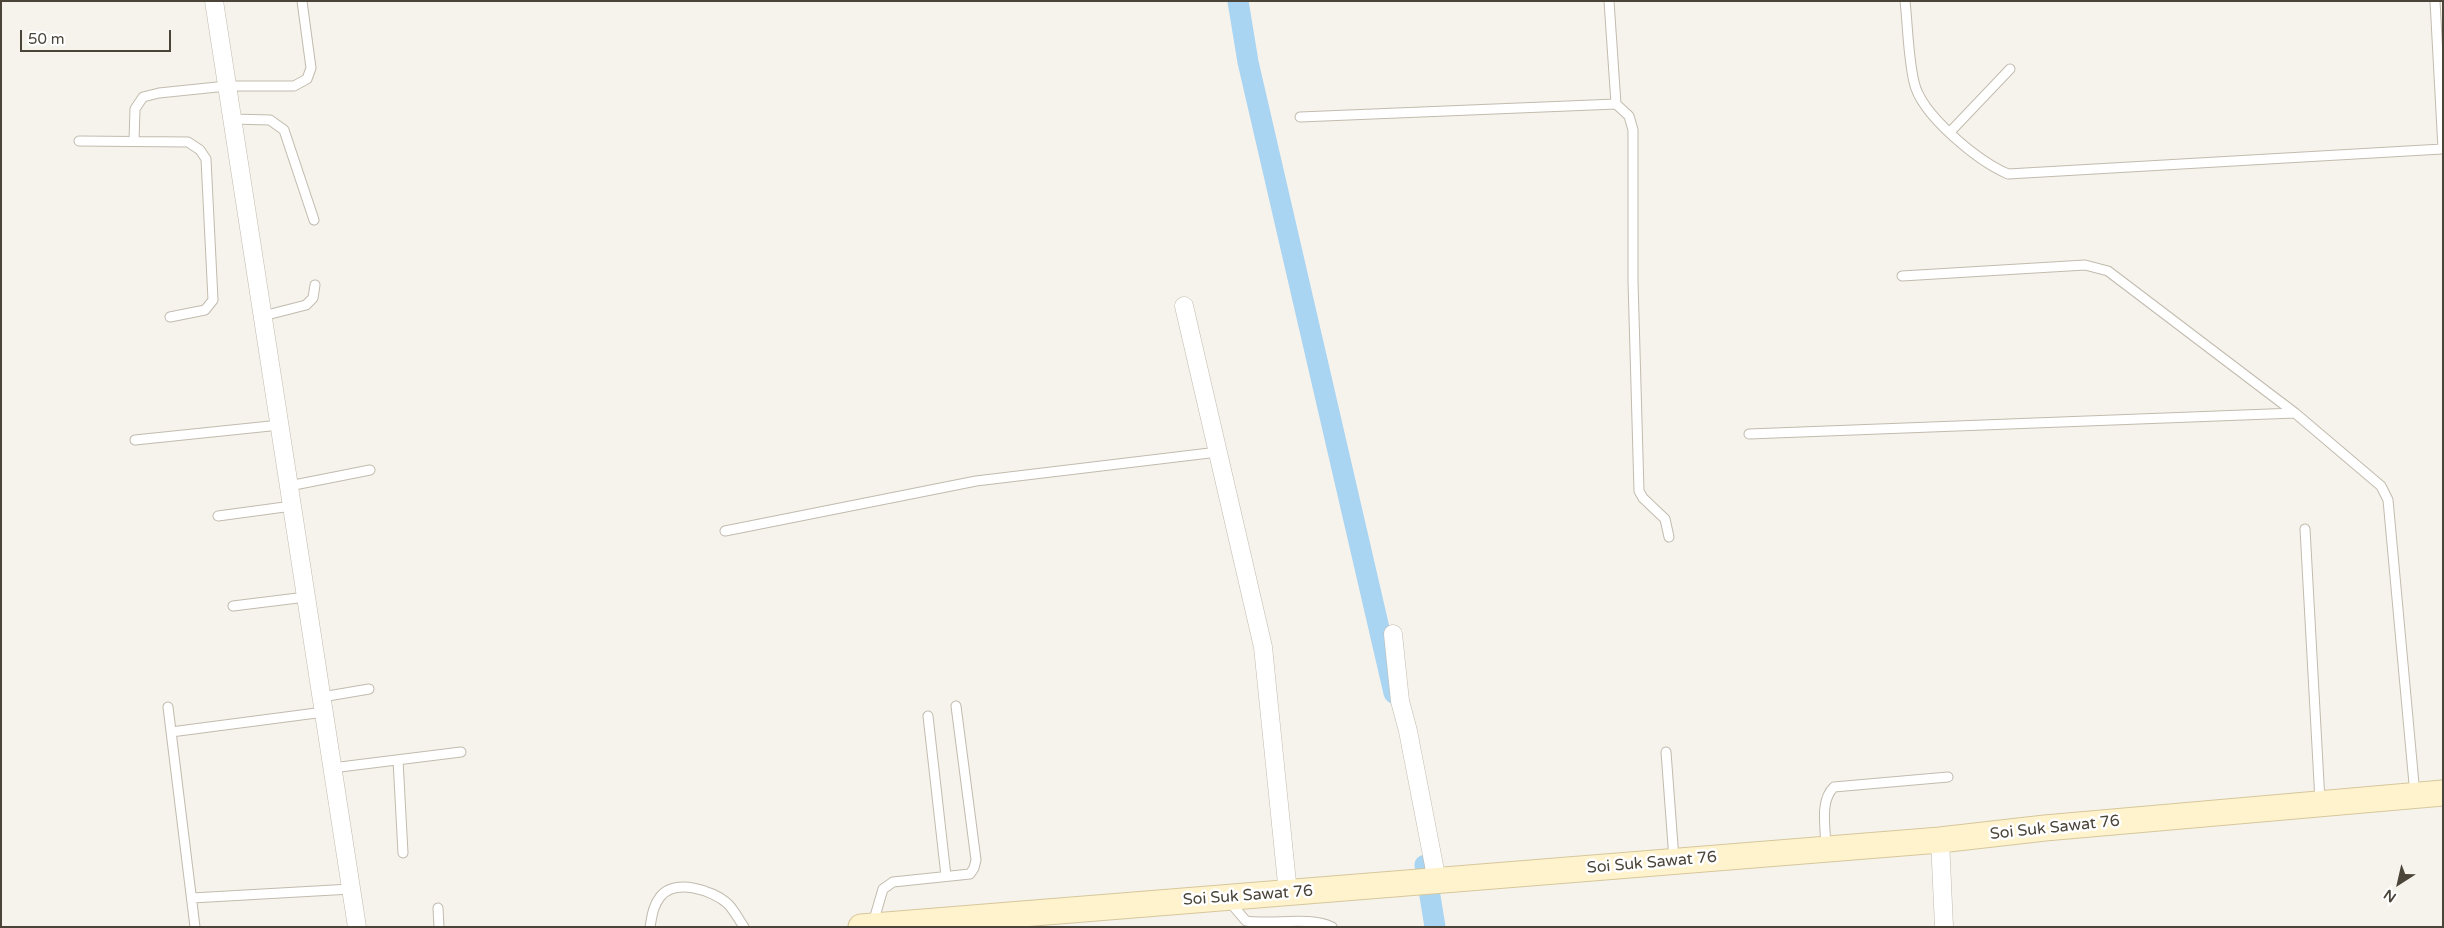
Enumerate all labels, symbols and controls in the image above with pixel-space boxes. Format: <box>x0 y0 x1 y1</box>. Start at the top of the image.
scale bar <box>22 20 174 52</box>
text: 50 m <box>28 30 65 48</box>
street label: Soi Suk Sawat 76 <box>1989 812 2121 844</box>
street label: Soi Suk Sawat 76 <box>1586 848 1718 878</box>
north arrow <box>2374 858 2424 908</box>
street label: Soi Suk Sawat 76 <box>1182 882 1314 910</box>
text: N <box>2381 886 2400 906</box>

